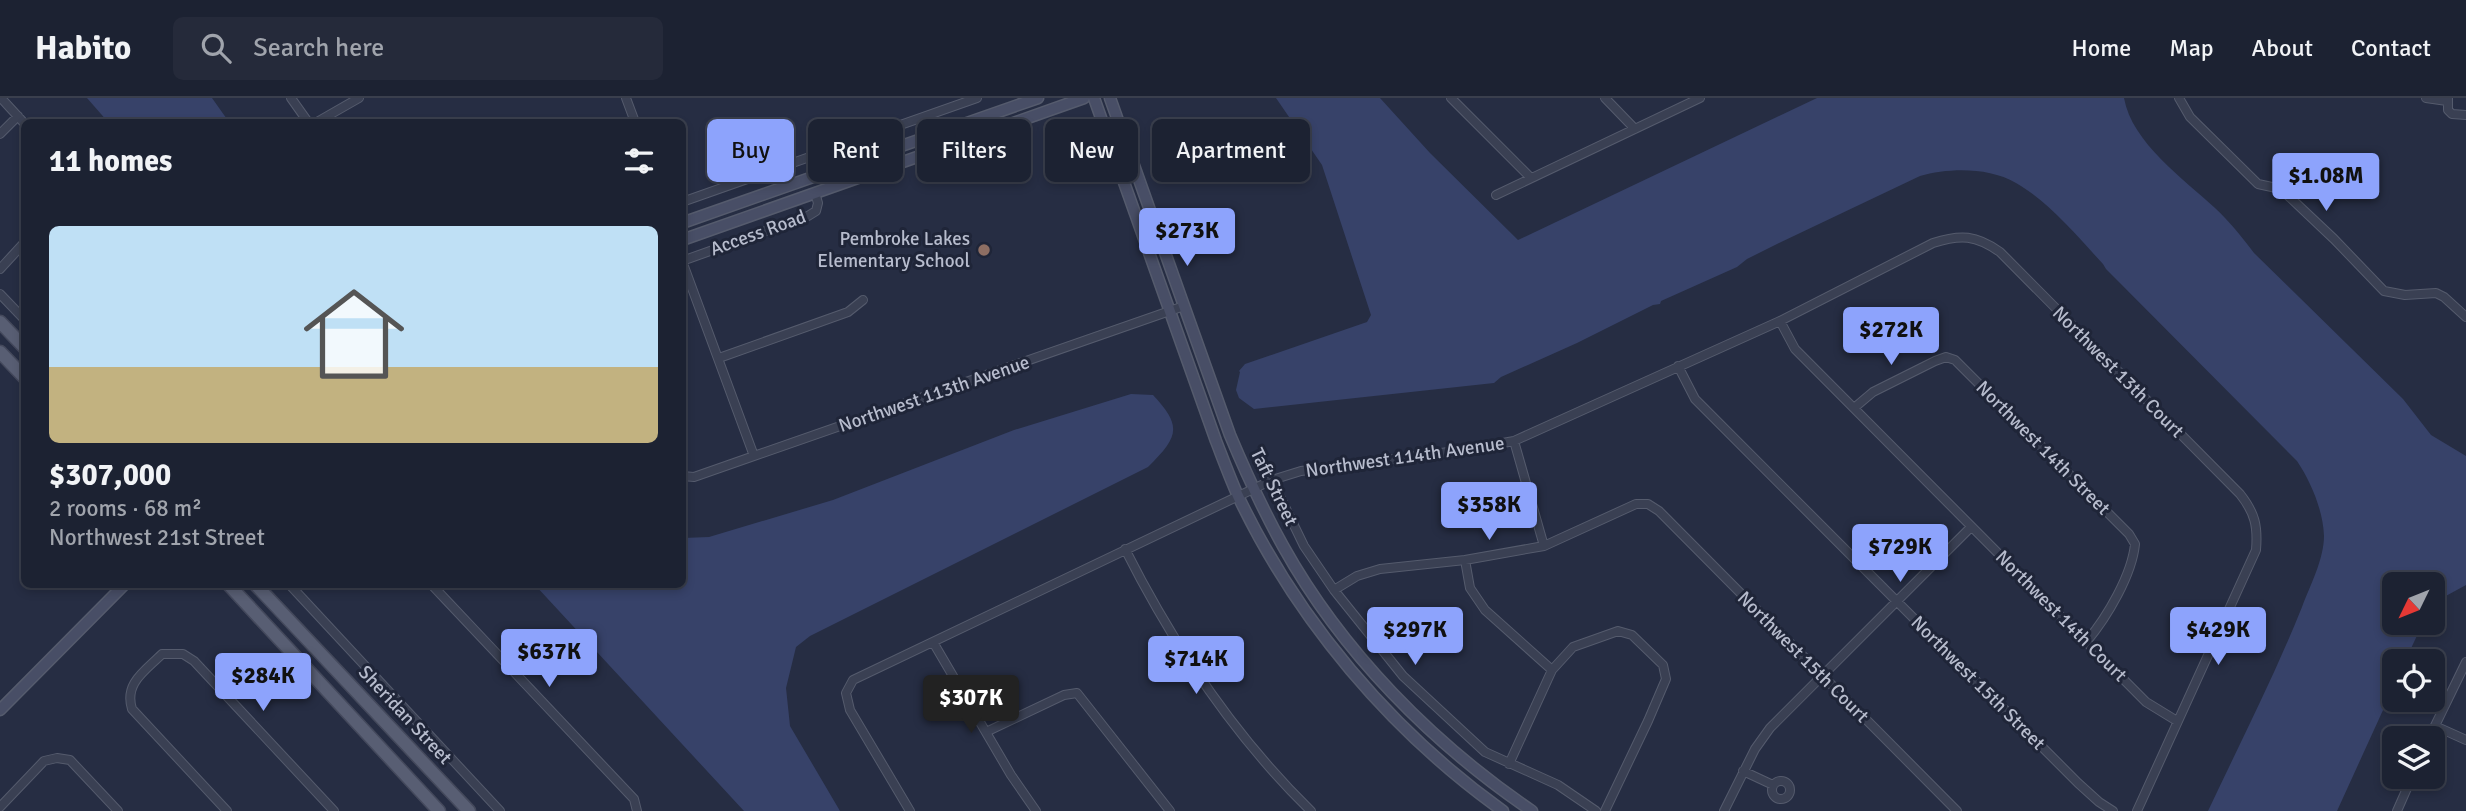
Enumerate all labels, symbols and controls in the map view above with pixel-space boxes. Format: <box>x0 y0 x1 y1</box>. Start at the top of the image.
search box <box>173 17 663 80</box>
text: Habito <box>35 28 131 69</box>
icon: search <box>197 29 235 67</box>
text: Search here <box>253 32 384 64</box>
text: Home <box>2071 33 2131 63</box>
text: Map <box>2169 33 2214 63</box>
text: About <box>2252 33 2313 63</box>
text: Contact <box>2351 33 2431 63</box>
chip: Buy <box>707 119 794 182</box>
chip: Rent <box>808 119 903 182</box>
chip: Filters <box>917 119 1031 182</box>
chip: New <box>1045 119 1138 182</box>
chip: Apartment <box>1152 119 1310 182</box>
icon: filters <box>620 142 658 180</box>
text: 11 homes <box>49 143 172 180</box>
pin: $1.08M <box>2269 153 2383 213</box>
text: $1.08M <box>2288 161 2364 190</box>
street label: Access Road <box>707 205 809 261</box>
pin: $273K <box>1138 208 1236 268</box>
text: $273K <box>1155 216 1219 245</box>
place label: Pembroke Lakes Elementary School <box>817 227 970 273</box>
marker: Pembroke Lakes Elementary School <box>976 242 992 258</box>
icon: home <box>291 271 417 397</box>
street label: Northwest 13th Court <box>2047 301 2189 443</box>
pin: $272K <box>1842 308 1940 367</box>
text: $272K <box>1859 315 1923 344</box>
street label: Northwest 113th Avenue <box>835 350 1033 438</box>
street label: Northwest 14th Street <box>1971 376 2115 520</box>
street label: Northwest 114th Avenue <box>1304 431 1506 483</box>
street label: Taft Street <box>1245 444 1303 530</box>
text: $307,000 <box>49 457 171 494</box>
pin: $358K <box>1440 482 1538 542</box>
text: $358K <box>1457 490 1521 519</box>
text: 2 rooms · 68 m² <box>49 494 202 523</box>
text: Northwest 21st Street <box>49 523 265 552</box>
pin: $729K <box>1851 524 1949 584</box>
text: $729K <box>1868 532 1932 561</box>
street label: Northwest 14th Court <box>1990 545 2132 687</box>
north arrow <box>2382 572 2445 635</box>
map controls <box>2382 572 2445 789</box>
street label: Northwest 15th Court <box>1732 586 1874 728</box>
pin: $297K <box>1366 608 1464 667</box>
pin: $429K <box>2169 608 2267 667</box>
street label: Northwest 15th Street <box>1906 611 2050 755</box>
text: $297K <box>1383 615 1447 644</box>
text: $429K <box>2186 615 2250 644</box>
pin: $637K <box>500 630 598 689</box>
pin: $714K <box>1147 636 1245 696</box>
text: $637K <box>517 637 581 666</box>
text: $714K <box>1164 644 1228 673</box>
button: locate <box>2382 649 2445 712</box>
pin: $284K <box>214 654 312 713</box>
text: $284K <box>231 661 295 690</box>
street label: Sheridan Street <box>353 661 457 770</box>
pin: $307K <box>922 676 1020 735</box>
text: $307K <box>939 683 1003 712</box>
button: layers <box>2382 726 2445 789</box>

